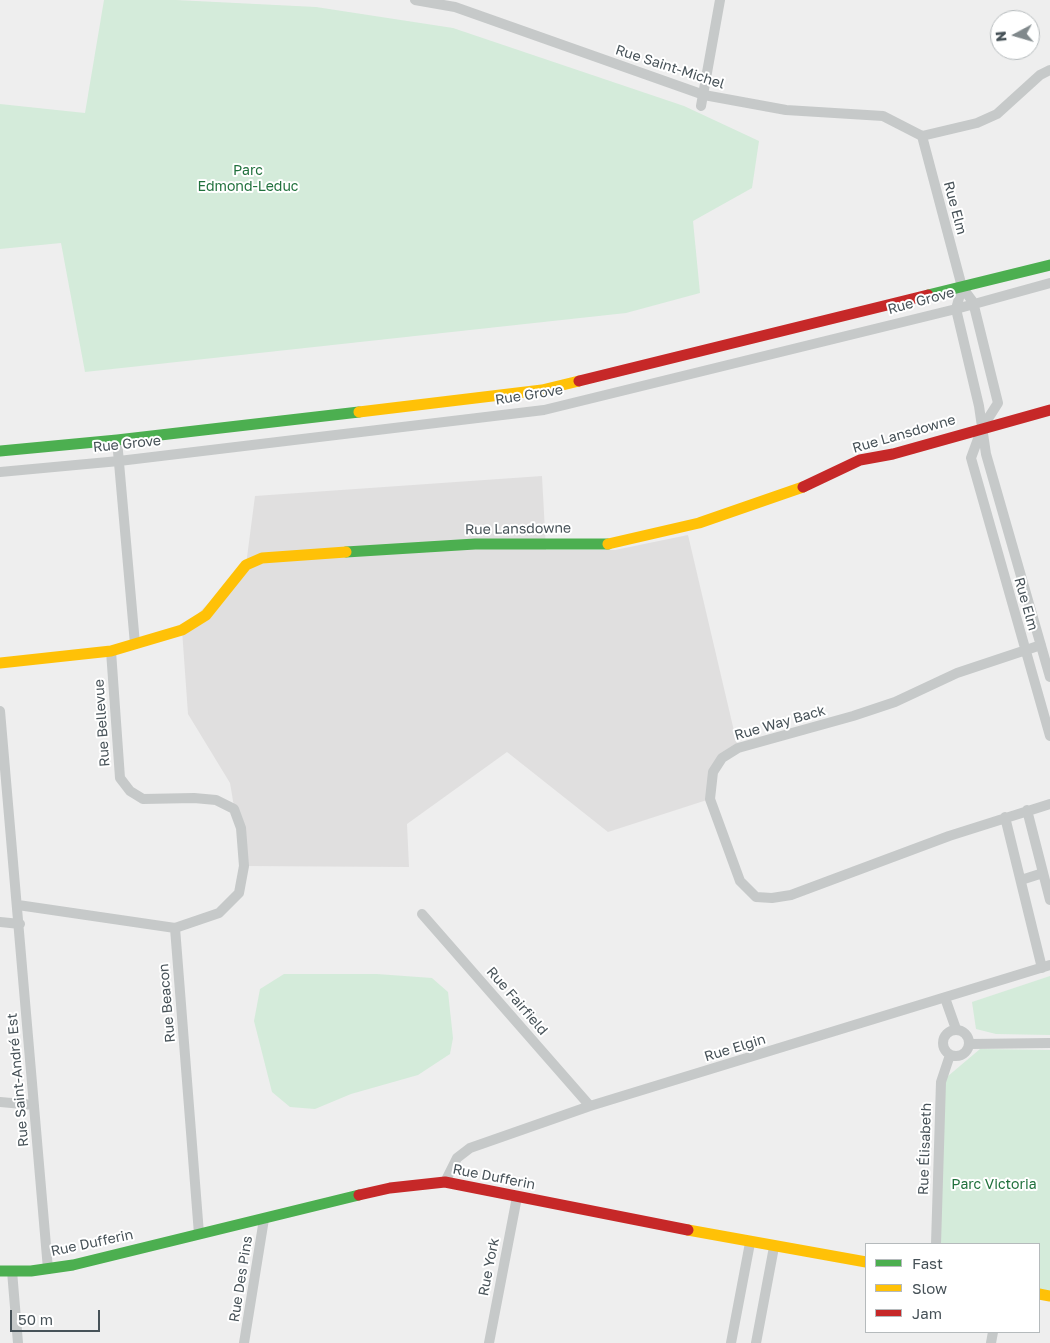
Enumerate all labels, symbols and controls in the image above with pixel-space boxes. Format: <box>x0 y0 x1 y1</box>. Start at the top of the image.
north arrow <box>990 10 1040 60</box>
text: N <box>992 30 1010 43</box>
street label: Rue Saint-Michel <box>613 41 727 93</box>
park label: Parc Edmond-Leduc <box>197 163 299 196</box>
street label: Rue Elm <box>940 179 970 237</box>
street label: Rue Grove <box>886 284 956 318</box>
street label: Rue Grove <box>494 381 564 409</box>
street label: Rue Lansdowne <box>851 411 957 457</box>
street label: Rue Grove <box>92 432 162 456</box>
street label: Rue Lansdowne <box>465 520 571 538</box>
street label: Rue Elm <box>1010 575 1042 633</box>
street label: Rue Bellevue <box>91 679 113 767</box>
street label: Rue Way Back <box>733 702 827 744</box>
street label: Rue Beacon <box>155 963 179 1043</box>
street label: Rue Fairfield <box>483 964 551 1038</box>
street label: Rue Saint-André Est <box>4 1012 32 1148</box>
street label: Rue Elgin <box>702 1031 768 1065</box>
street label: Rue Élisabeth <box>915 1103 935 1195</box>
street label: Rue Dufferin <box>451 1161 537 1193</box>
park label: Parc Victoria <box>951 1177 1037 1193</box>
street label: Rue Dufferin <box>49 1226 135 1260</box>
street label: Rue Des Pins <box>226 1235 256 1323</box>
street label: Rue York <box>475 1236 503 1298</box>
legend <box>865 1243 1040 1333</box>
text: Fast <box>912 1254 943 1272</box>
text: Slow <box>912 1279 947 1297</box>
scale bar <box>12 1300 102 1332</box>
text: Jam <box>912 1304 942 1322</box>
text: 50 m <box>18 1310 53 1328</box>

